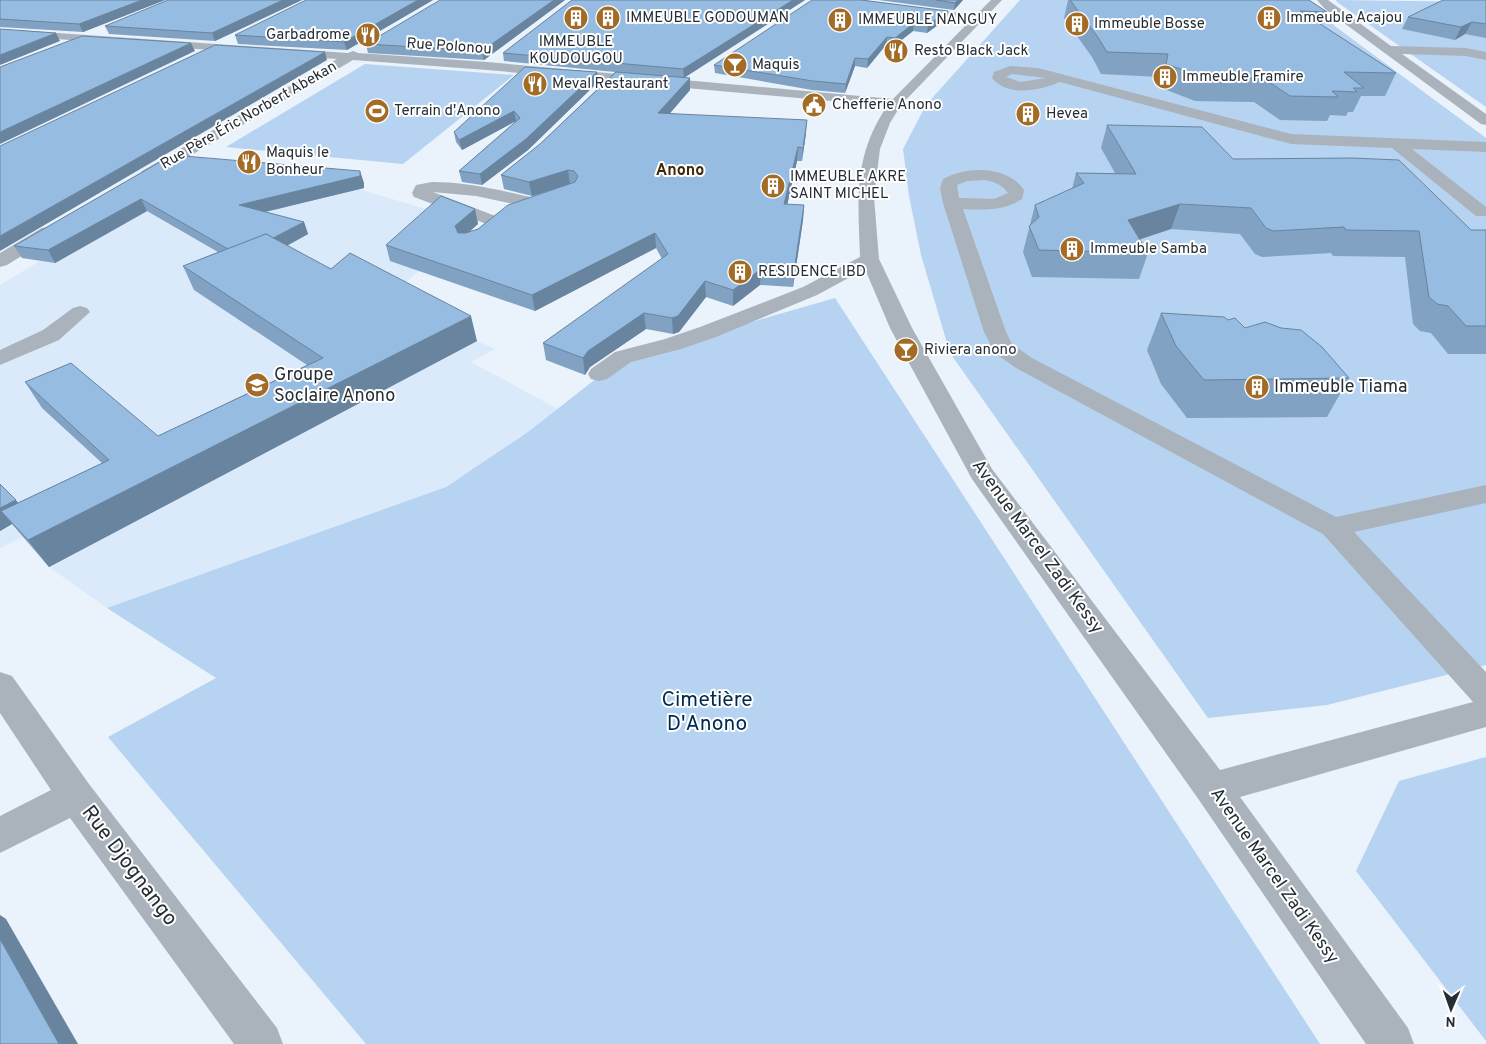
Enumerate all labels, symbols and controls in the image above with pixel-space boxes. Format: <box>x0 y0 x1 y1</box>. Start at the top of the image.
building icon: IMMEUBLE KOUDOUGOU <box>563 5 589 31</box>
building icon: IMMEUBLE GODOUMAN <box>595 5 621 31</box>
building icon: Immeuble Acajou <box>1256 5 1282 31</box>
building icon: IMMEUBLE NANGUY <box>827 7 853 33</box>
place label: IMMEUBLE GODOUMAN <box>626 9 789 28</box>
place label: Immeuble Acajou <box>1286 9 1402 28</box>
place label: IMMEUBLE NANGUY <box>858 11 998 30</box>
building icon: Immeuble Bosse <box>1064 11 1090 37</box>
place label: Immeuble Bosse <box>1094 15 1205 34</box>
restaurant icon: Garbadrome <box>355 22 381 48</box>
place label: Garbadrome <box>266 26 350 45</box>
place label: IMMEUBLE KOUDOUGOU <box>529 33 623 69</box>
street label: Rue Polonou <box>406 35 492 59</box>
restaurant icon: Resto Black Jack <box>883 38 909 64</box>
place label: Resto Black Jack <box>914 42 1028 61</box>
bar icon: Maquis <box>722 52 748 78</box>
place label: Maquis <box>752 56 799 75</box>
street label: Rue Père Éric Norbert Abekan <box>157 57 341 174</box>
building icon: Immeuble Framire <box>1152 64 1178 90</box>
place label: Immeuble Framire <box>1182 68 1304 87</box>
restaurant icon: Meval Restaurant <box>522 71 548 97</box>
place label: Meval Restaurant <box>552 75 668 94</box>
public building icon: Chefferie Anono <box>801 92 827 118</box>
place label: Chefferie Anono <box>832 96 942 115</box>
sports icon: Terrain d'Anono <box>364 98 390 124</box>
building icon: Hevea <box>1015 101 1041 127</box>
place label: Terrain d'Anono <box>394 102 500 121</box>
place label: Hevea <box>1046 105 1088 124</box>
place label: Maquis le Bonheur <box>266 144 329 180</box>
restaurant icon: Maquis le Bonheur <box>236 149 262 175</box>
district label: Anono <box>656 161 704 181</box>
place label: IMMEUBLE AKRE SAINT MICHEL <box>790 168 906 204</box>
building icon: IMMEUBLE AKRE SAINT MICHEL <box>760 173 786 199</box>
building icon: Immeuble Samba <box>1059 236 1085 262</box>
place label: Immeuble Samba <box>1090 240 1207 259</box>
building icon: RESIDENCE IBD <box>727 259 753 285</box>
place label: RESIDENCE IBD <box>758 263 866 282</box>
bar icon: Riviera anono <box>893 337 919 363</box>
place label: Riviera anono <box>924 341 1017 360</box>
place label: Groupe Soclaire Anono <box>274 364 395 408</box>
school or university icon: Groupe Soclaire Anono <box>244 372 270 398</box>
building icon: Immeuble Tiama <box>1244 374 1270 400</box>
place label: Immeuble Tiama <box>1274 376 1408 399</box>
street label: Avenue Marcel Zadi Kessy <box>966 455 1108 639</box>
park label: Cimetière D'Anono <box>661 687 753 738</box>
street label: Avenue Marcel Zadi Kessy <box>1204 783 1344 969</box>
street label: Rue Djognango <box>75 800 183 932</box>
north arrow <box>1426 984 1476 1034</box>
text: N <box>1445 1012 1456 1029</box>

